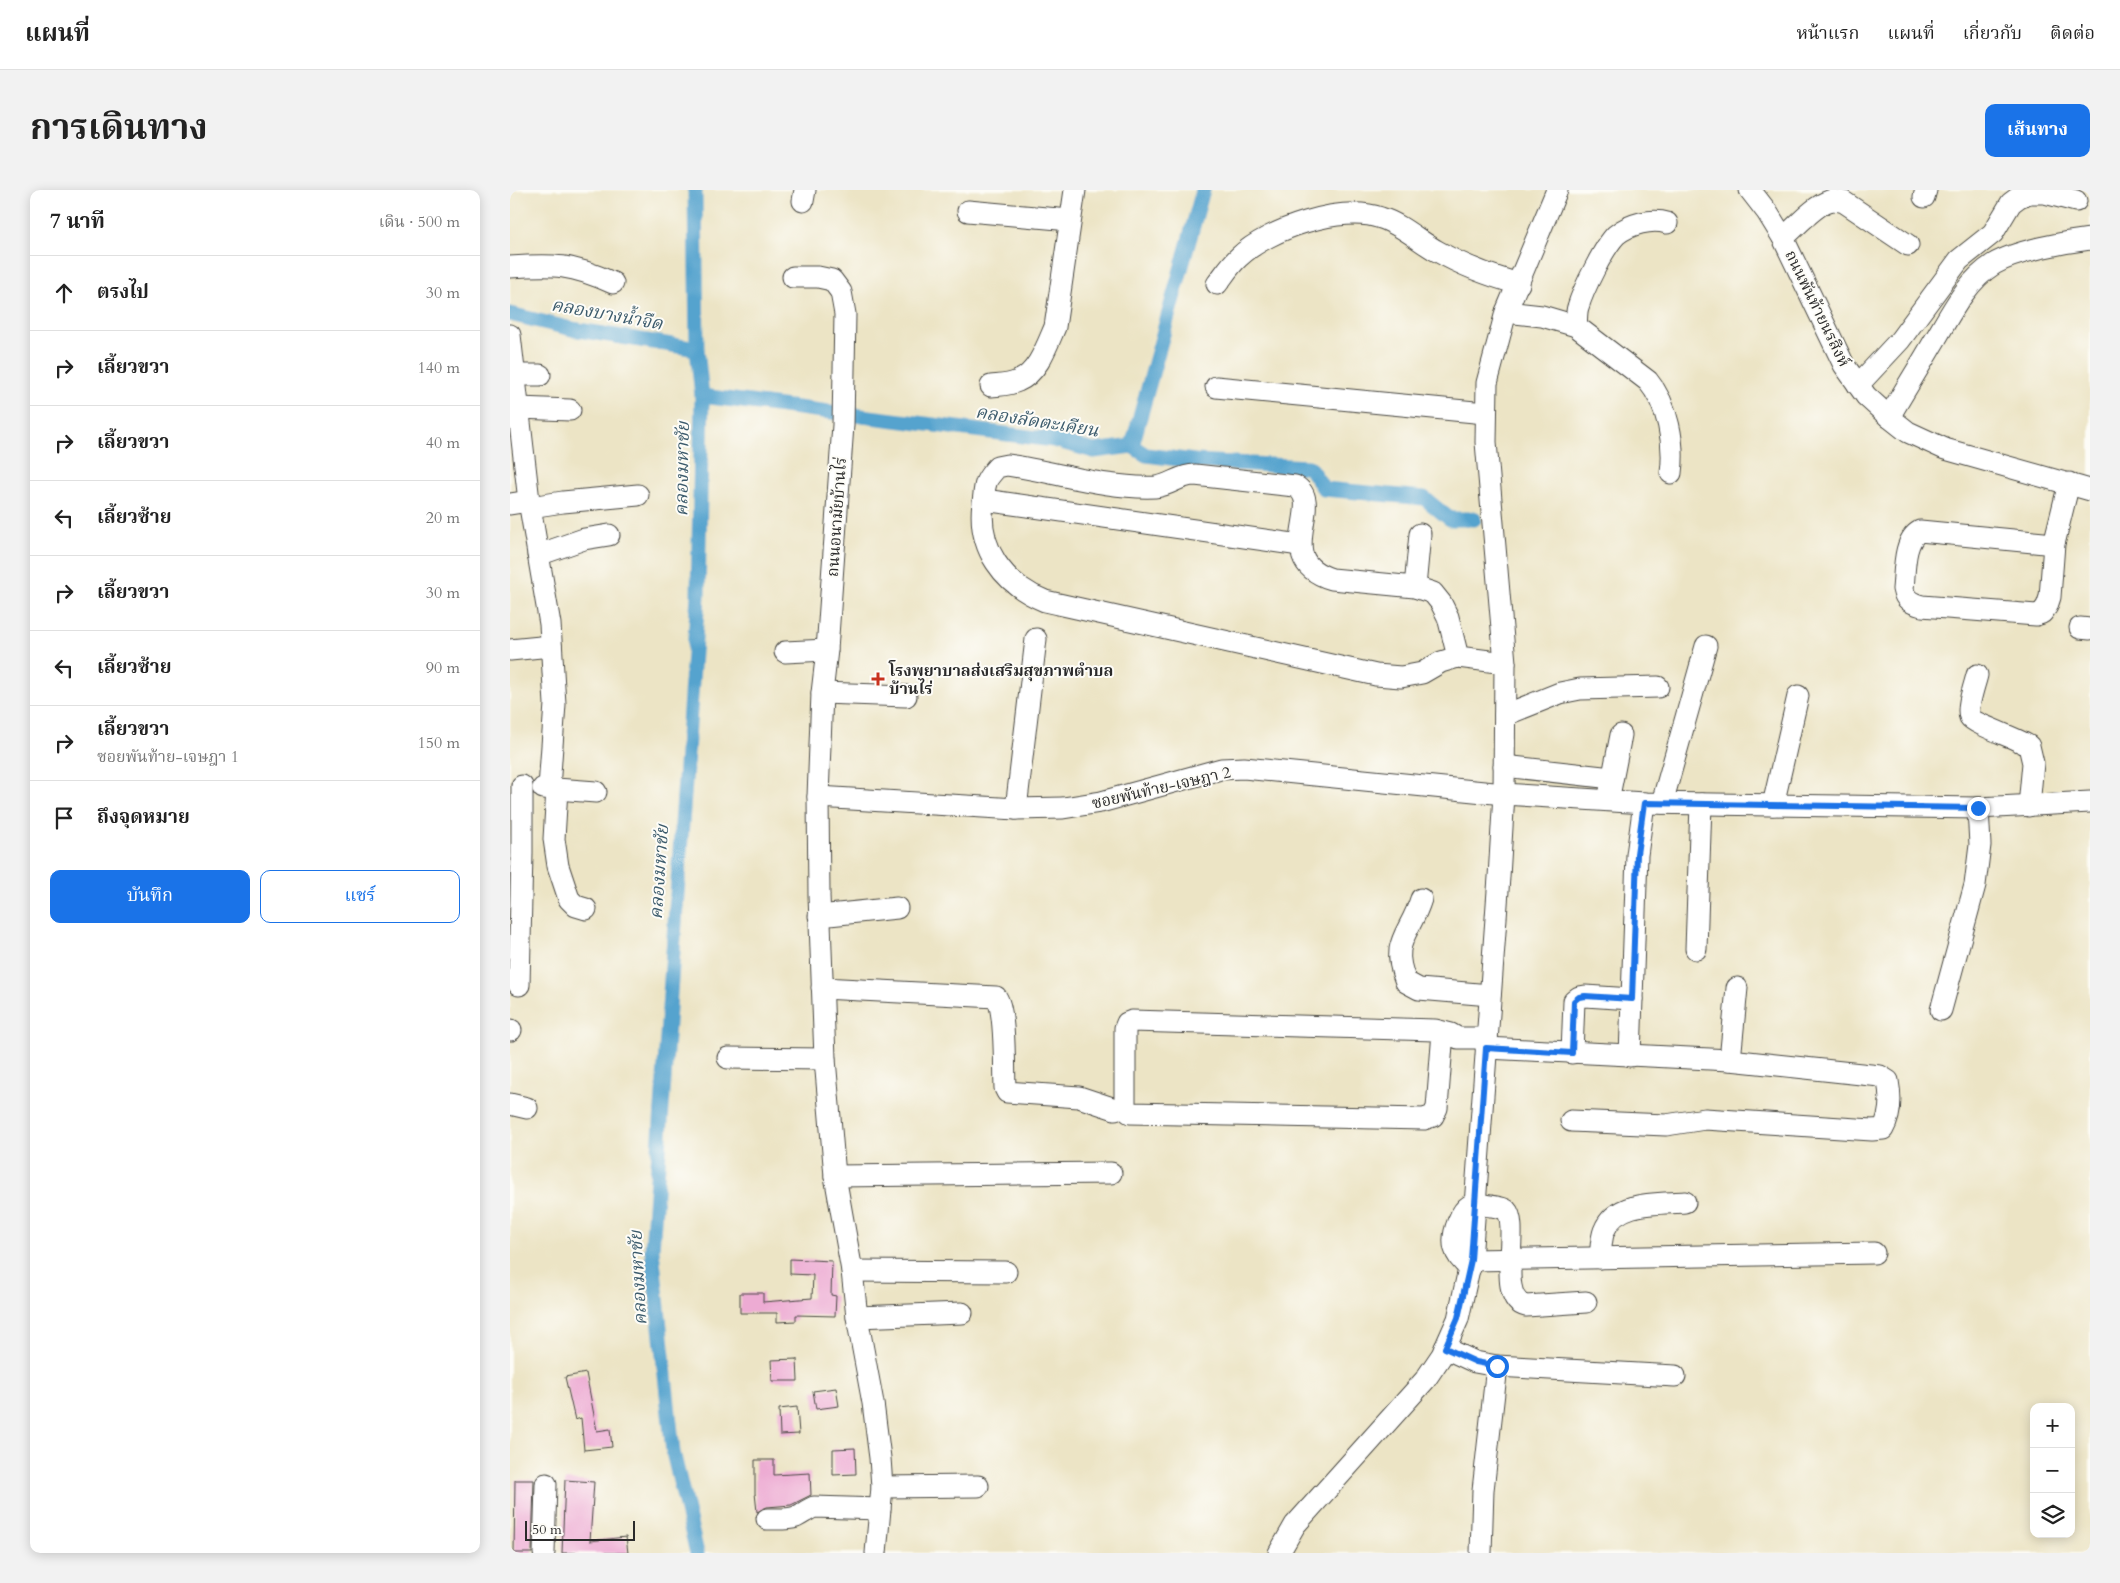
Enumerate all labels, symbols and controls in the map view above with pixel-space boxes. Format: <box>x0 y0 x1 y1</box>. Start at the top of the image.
text: แผนที่ <box>25 17 90 50</box>
text: หน้าแรก <box>1796 21 1859 46</box>
text: แผนที่ <box>1887 21 1935 46</box>
text: เกี่ยวกับ <box>1963 21 2022 46</box>
text: ติดต่อ <box>2050 21 2095 46</box>
text: การเดินทาง <box>30 104 208 152</box>
button: เส้นทาง <box>1985 104 2090 157</box>
text: 7 นาที <box>50 207 105 236</box>
text: เดิน · 500 m <box>379 211 460 233</box>
street label: ถนนพันท้ายนรสิงห์ <box>1779 246 1855 371</box>
icon: ahead <box>50 279 78 307</box>
text: ตรงไป <box>97 279 149 305</box>
text: 30 m <box>426 282 460 304</box>
water label: คลองบางน้ำจืด <box>549 290 665 337</box>
icon: right <box>50 354 78 382</box>
text: เลี้ยวขวา <box>97 354 169 380</box>
text: 140 m <box>418 357 460 379</box>
water label: คลองลัดตะเคียน <box>974 399 1100 444</box>
water label: คลองมหาชัย <box>669 420 696 517</box>
icon: right <box>50 429 78 457</box>
text: เลี้ยวขวา <box>97 429 169 455</box>
text: 40 m <box>426 432 460 454</box>
street label: ถนนอนามัยบ้านไร่ <box>822 456 852 578</box>
icon: left <box>50 504 78 532</box>
text: เลี้ยวซ้าย <box>97 504 171 530</box>
text: 20 m <box>426 507 460 529</box>
icon: right <box>50 579 78 607</box>
text: เลี้ยวขวา <box>97 579 169 605</box>
text: 30 m <box>426 582 460 604</box>
icon: left <box>50 654 78 682</box>
text: เลี้ยวซ้าย <box>97 654 171 680</box>
text: 90 m <box>426 657 460 679</box>
place label: โรงพยาบาลส่งเสริมสุขภาพตำบล บ้านไร่ <box>888 660 1113 700</box>
marker: โรงพยาบาลส่งเสริมสุขภาพตำบล บ้านไร่ <box>871 672 885 686</box>
text: เลี้ยวขวา <box>97 716 169 742</box>
icon: right <box>50 729 78 757</box>
text: 150 m <box>418 732 460 754</box>
text: ซอยพันท้าย-เจษฎา 1 <box>97 746 239 768</box>
street label: ซอยพันท้าย-เจษฎา 2 <box>1090 761 1233 815</box>
route end <box>1967 797 1990 820</box>
icon: arrive <box>50 804 78 832</box>
text: ถึงจุดหมาย <box>97 804 190 830</box>
water label: คลองมหาชัย <box>644 823 675 920</box>
button: บันทึก <box>50 870 250 923</box>
button: แชร์ <box>260 870 460 923</box>
water label: คลองมหาชัย <box>623 1229 653 1326</box>
route start <box>1486 1355 1509 1378</box>
map controls <box>2030 1403 2075 1538</box>
button: + <box>2030 1403 2075 1448</box>
button: − <box>2030 1448 2075 1493</box>
button: layers <box>2030 1493 2075 1538</box>
scale bar <box>525 1518 635 1541</box>
text: 50 m <box>532 1520 562 1539</box>

